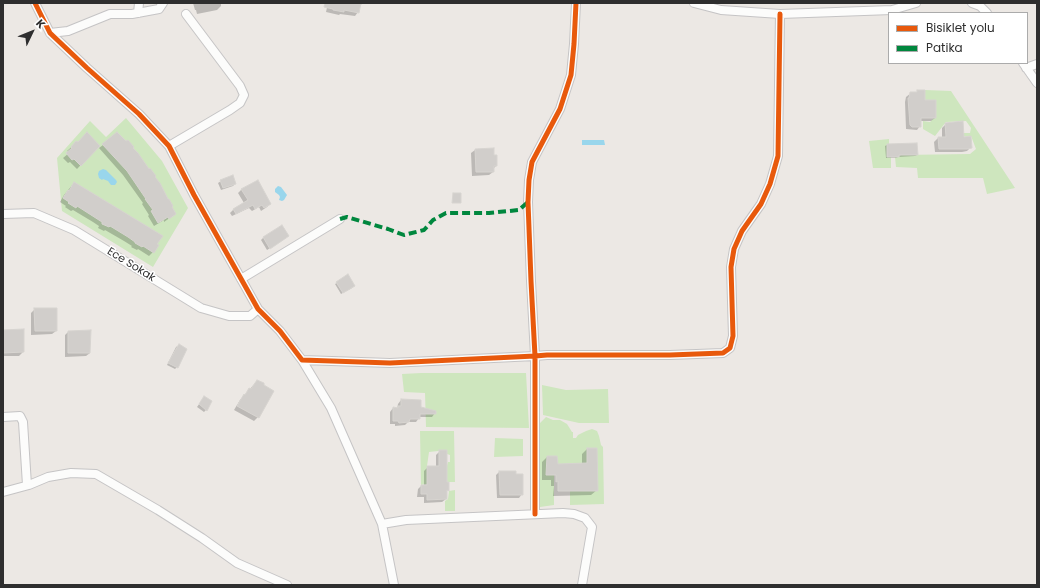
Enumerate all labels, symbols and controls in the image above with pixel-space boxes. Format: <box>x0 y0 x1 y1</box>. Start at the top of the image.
north arrow <box>12 12 52 52</box>
legend <box>888 12 1028 64</box>
text: K <box>32 16 49 32</box>
text: Bisiklet yolu <box>926 19 995 36</box>
text: Patika <box>926 39 963 56</box>
street label: Ece Sokak <box>104 245 158 285</box>

